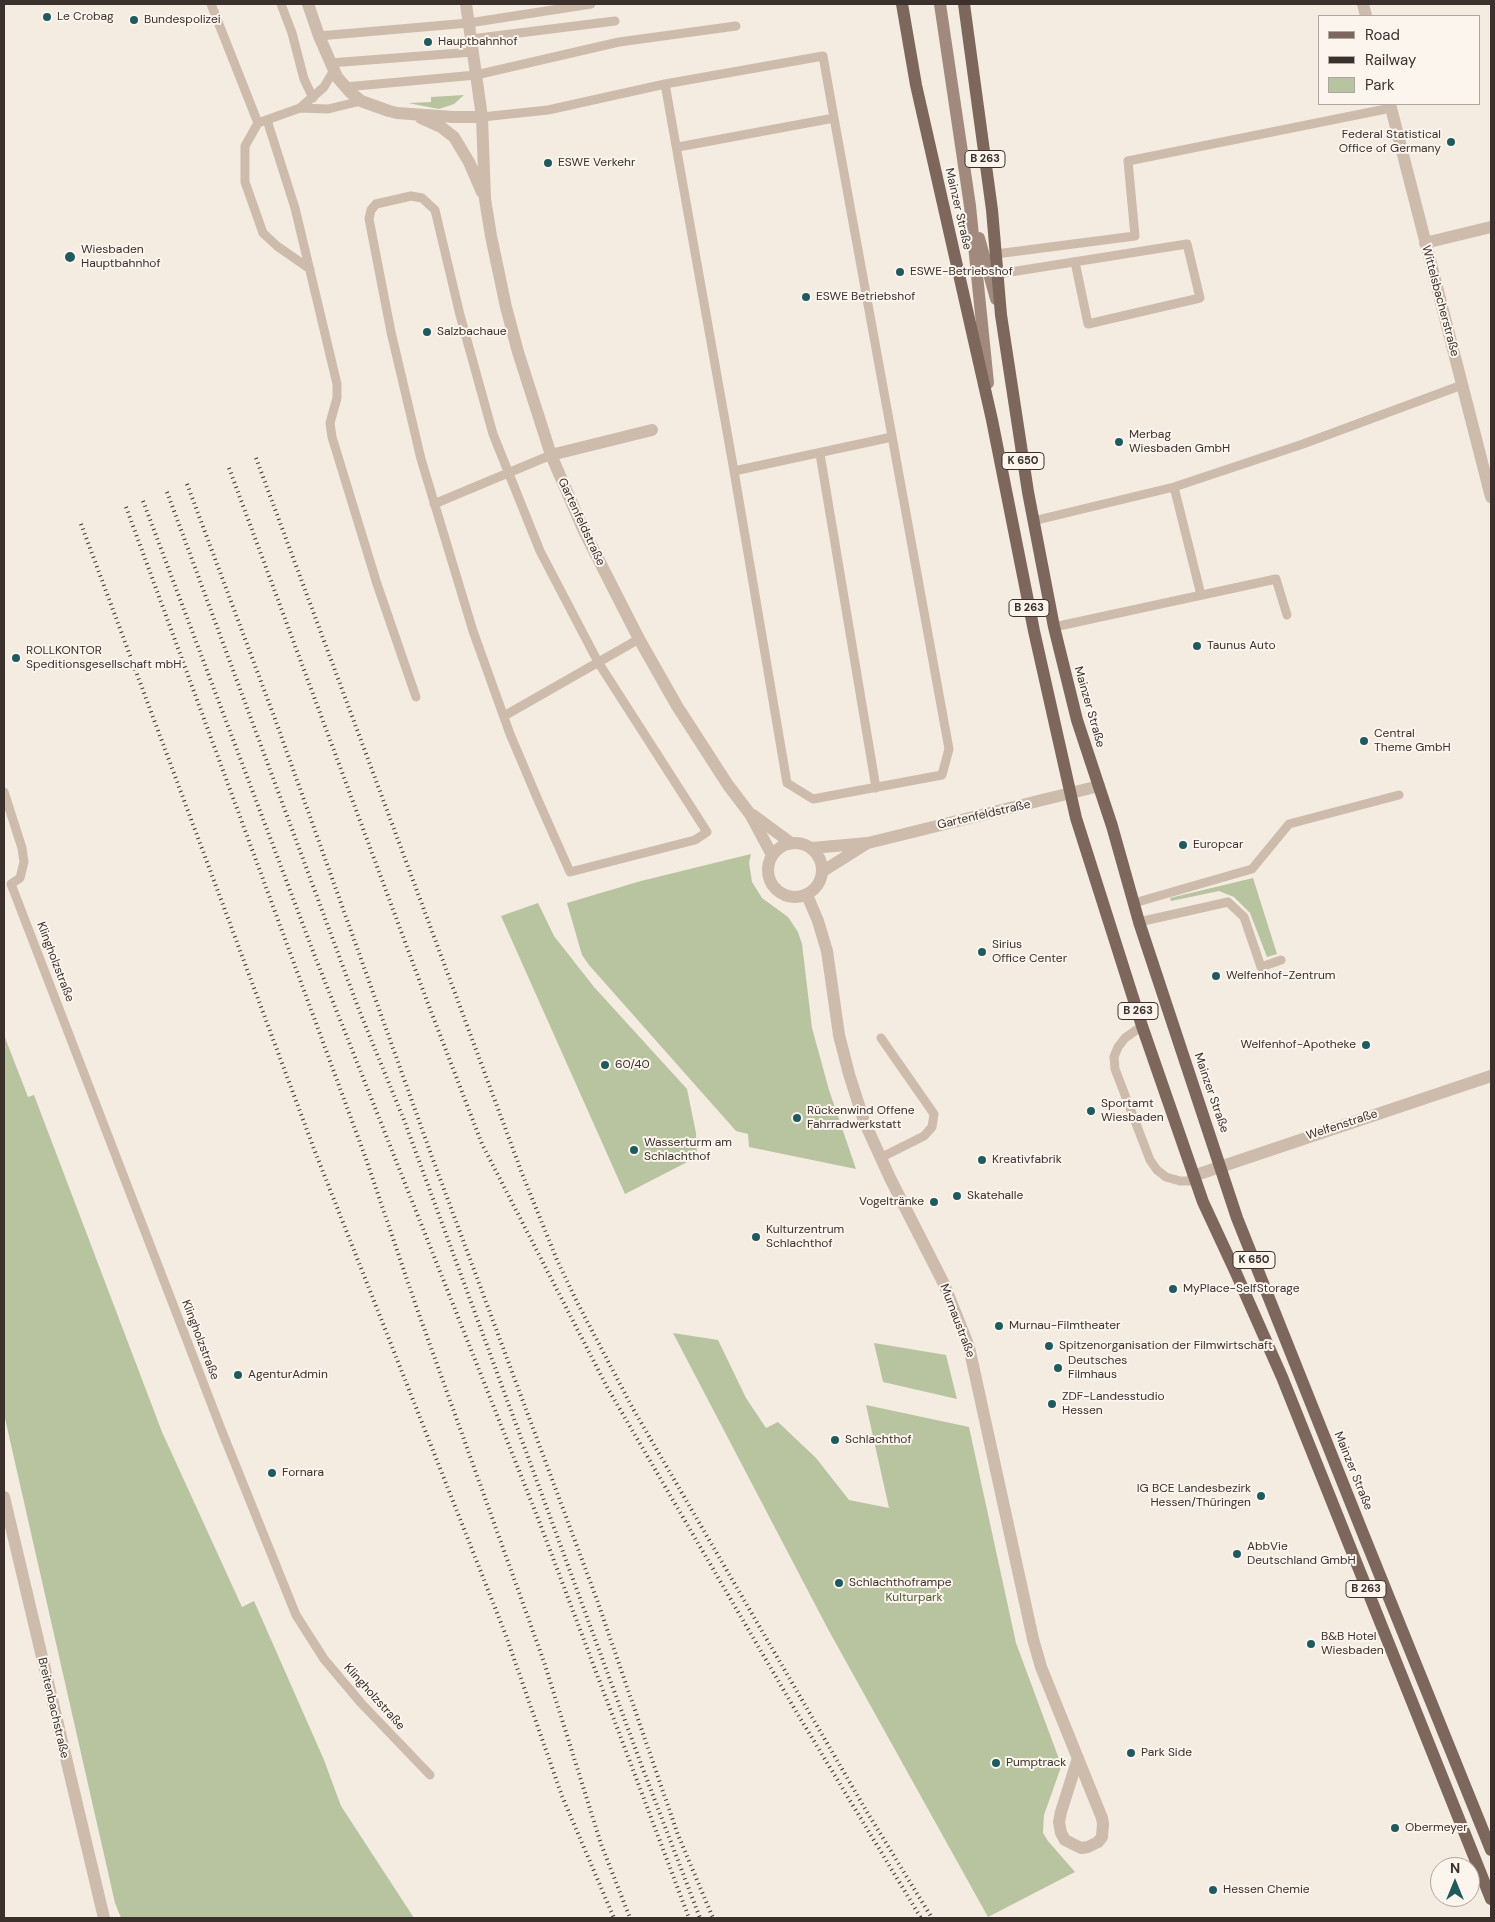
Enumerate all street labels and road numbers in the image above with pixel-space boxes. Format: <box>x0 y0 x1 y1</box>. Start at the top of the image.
road number: B 263 <box>965 150 1005 168</box>
street label: Mainzer Straße <box>942 167 974 251</box>
street label: Wittelsbacherstraße <box>1418 244 1462 358</box>
road number: K 650 <box>1002 452 1044 470</box>
street label: Gartenfeldstraße <box>554 476 608 568</box>
road number: B 263 <box>1009 600 1049 616</box>
street label: Mainzer Straße <box>1071 665 1107 749</box>
street label: Gartenfeldstraße <box>936 797 1032 833</box>
street label: Klingholzstraße <box>33 920 77 1004</box>
road number: B 263 <box>1118 1002 1158 1019</box>
street label: Mainzer Straße <box>1191 1051 1231 1135</box>
street label: Welfenstraße <box>1305 1107 1379 1143</box>
road number: K 650 <box>1233 1252 1275 1268</box>
street label: Murnaustraße <box>936 1282 978 1360</box>
street label: Klingholzstraße <box>178 1298 222 1382</box>
street label: Mainzer Straße <box>1331 1430 1375 1512</box>
road number: B 263 <box>1346 1580 1386 1598</box>
street label: Breitenbachstraße <box>34 1656 72 1760</box>
street label: Klingholzstraße <box>340 1661 408 1733</box>

